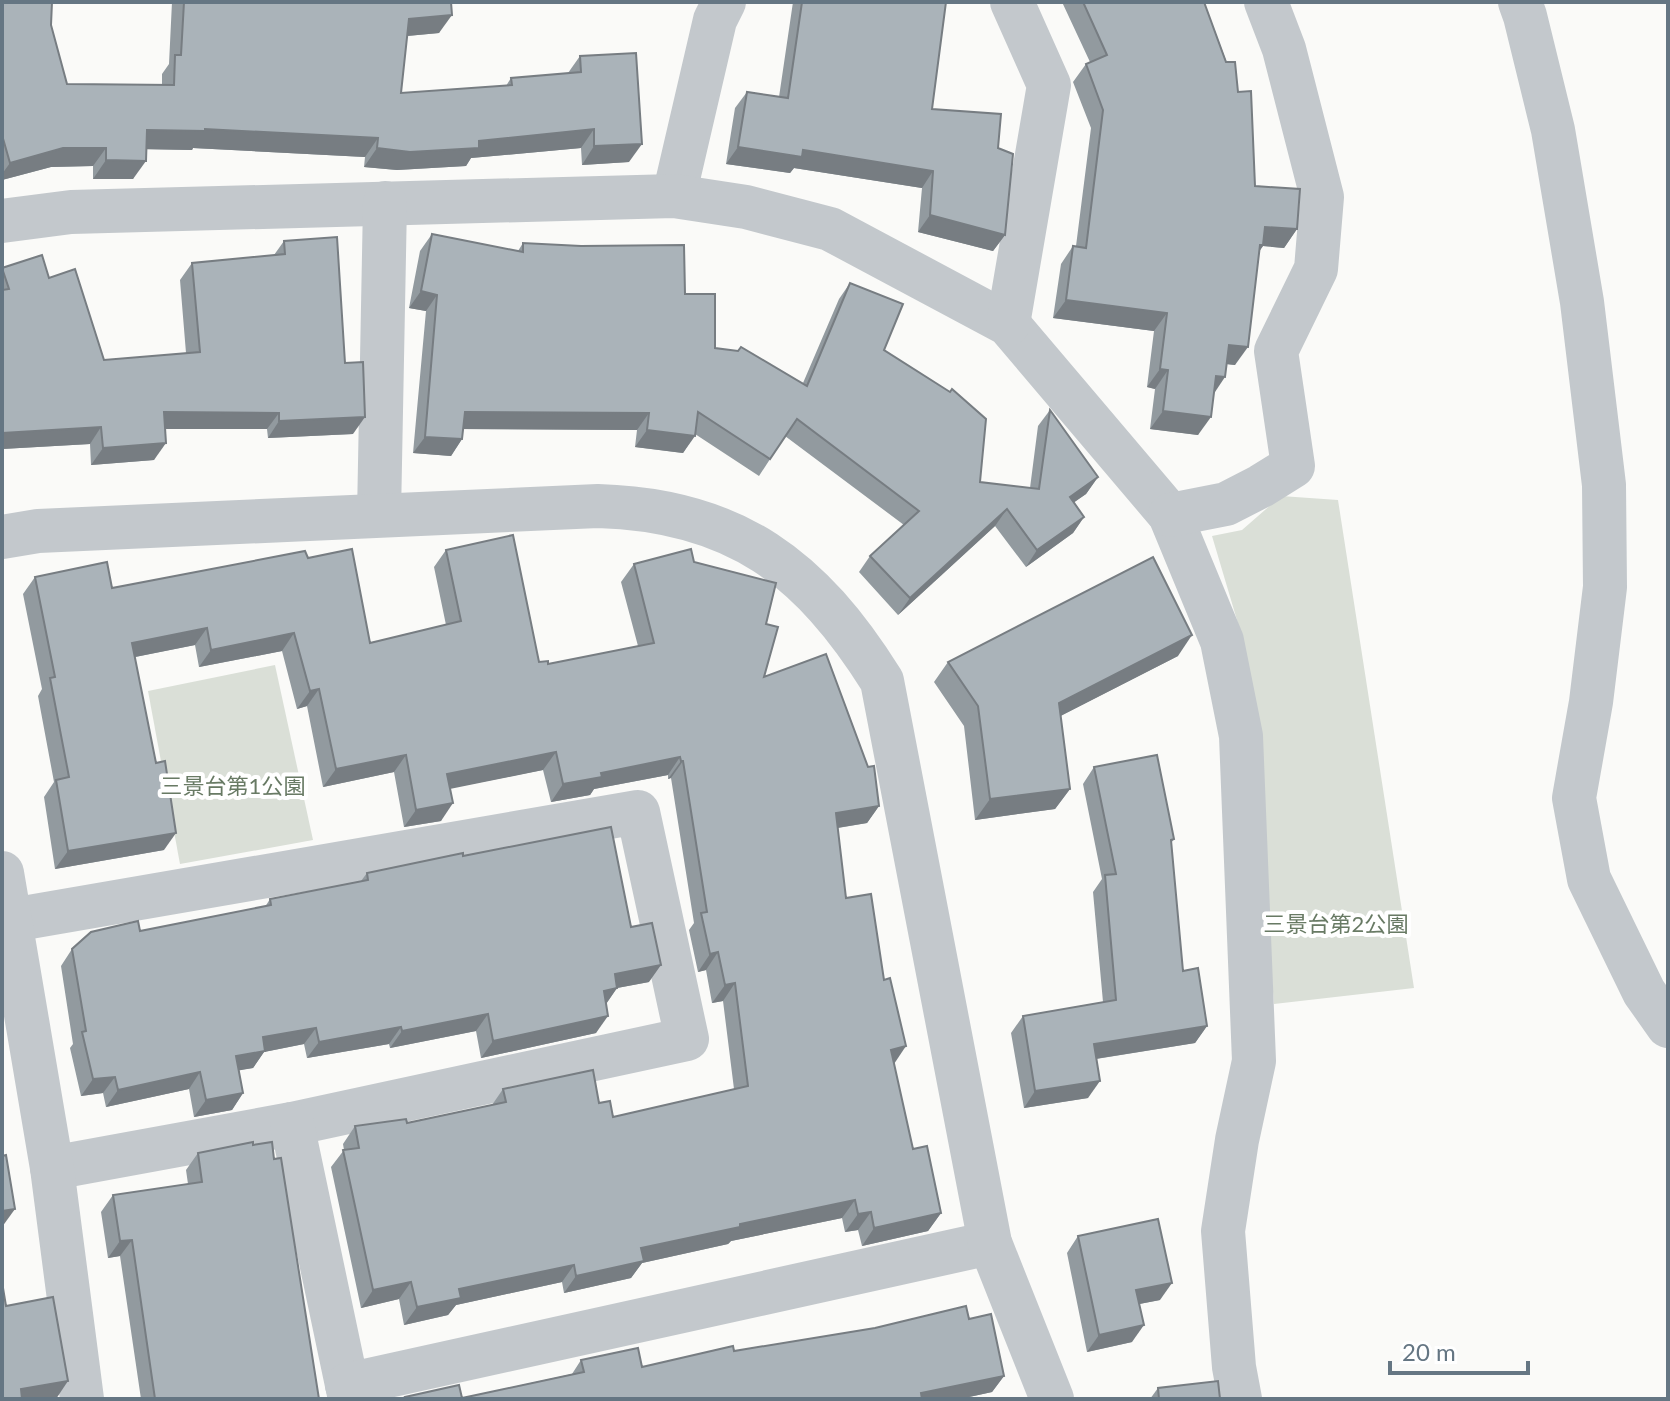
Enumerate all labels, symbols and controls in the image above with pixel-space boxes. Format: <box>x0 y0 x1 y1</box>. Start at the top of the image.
park label: 三景台第1公園 <box>161 772 305 799</box>
park label: 三景台第2公園 <box>1264 910 1408 937</box>
scale bar <box>1390 1325 1528 1375</box>
text: 20 m <box>1402 1337 1456 1366</box>

